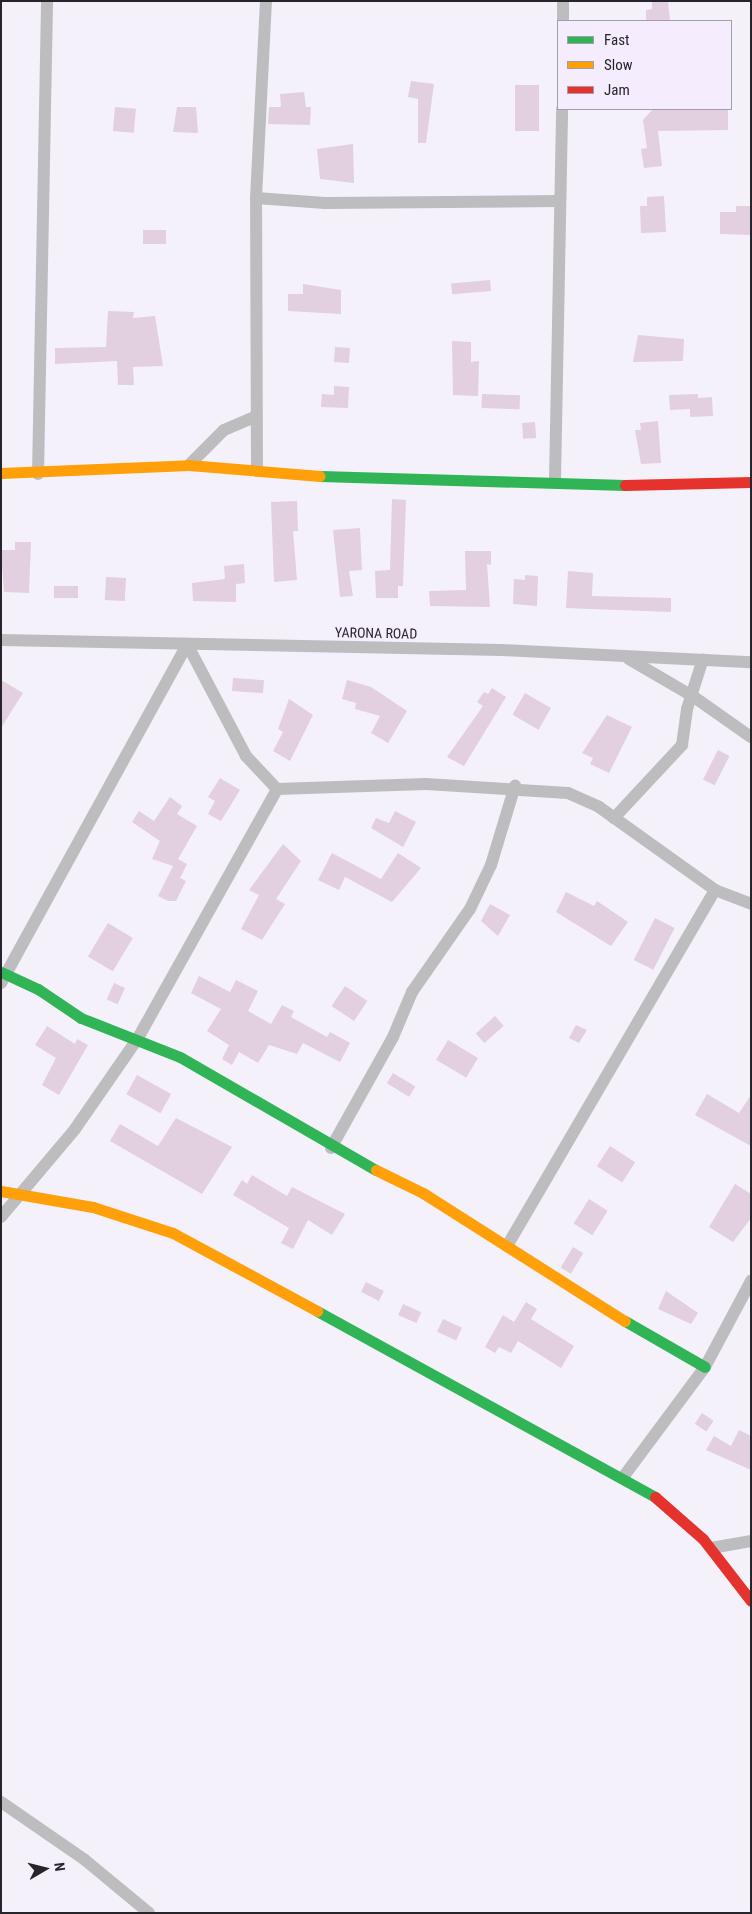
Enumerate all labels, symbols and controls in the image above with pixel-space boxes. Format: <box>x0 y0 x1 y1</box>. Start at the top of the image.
legend <box>557 20 732 110</box>
text: Fast <box>604 31 629 49</box>
text: Slow <box>604 56 633 74</box>
text: Jam <box>604 81 630 99</box>
street label: YARONA ROAD <box>335 624 417 642</box>
north arrow <box>20 1844 70 1894</box>
text: N <box>51 1862 68 1872</box>

